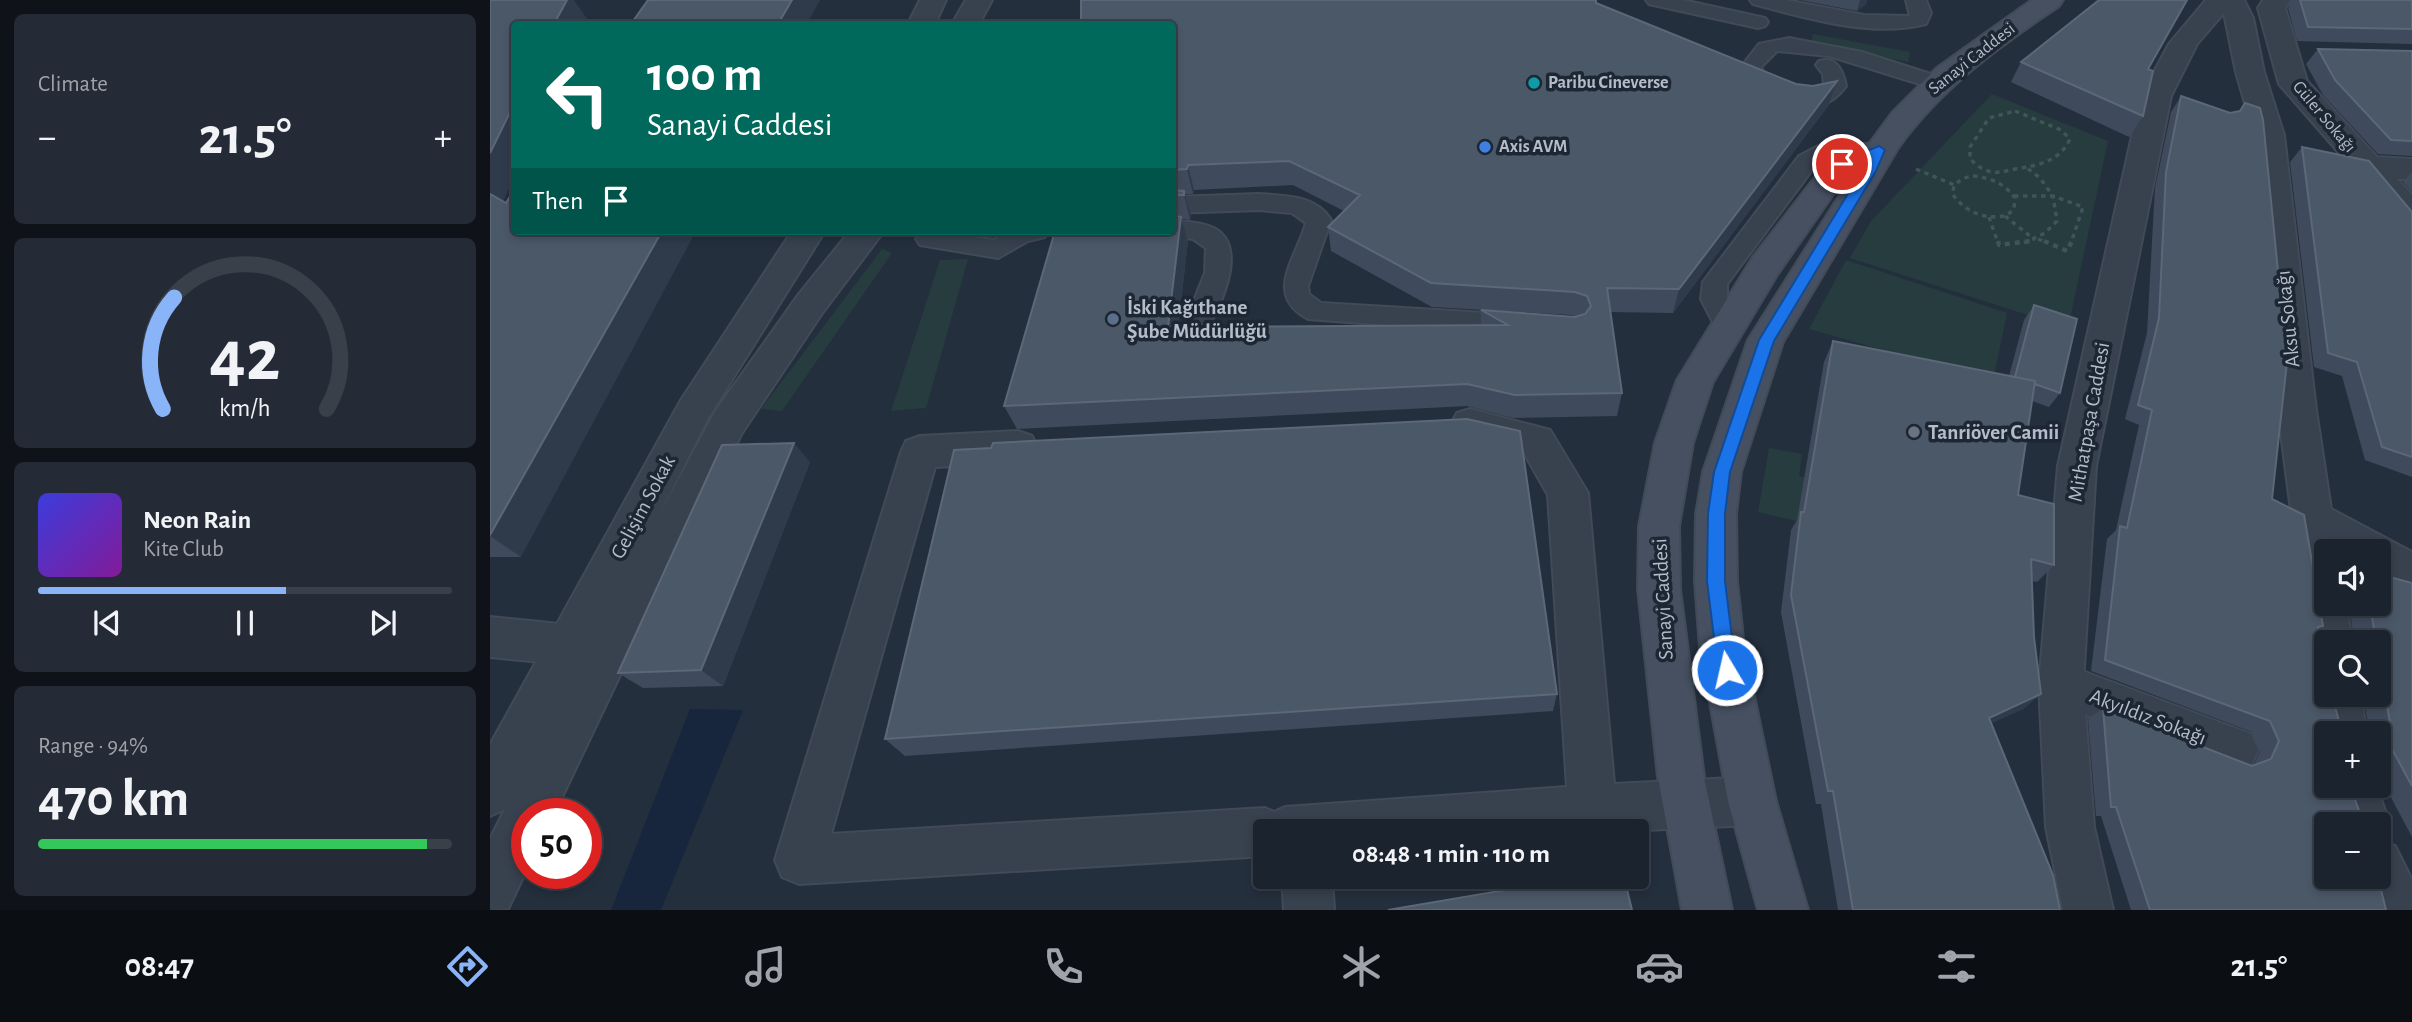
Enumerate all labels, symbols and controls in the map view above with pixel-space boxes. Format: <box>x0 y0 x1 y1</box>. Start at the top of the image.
street label: Sanayi Caddesi <box>1925 20 2019 98</box>
icon: left <box>532 49 623 140</box>
text: 100 m <box>647 51 763 100</box>
text: Climate <box>38 73 108 96</box>
place label: Paribu Cineverse <box>1548 74 1669 92</box>
marker: Paribu Cineverse <box>1526 75 1542 91</box>
street label: Güler Sokağı <box>2289 78 2359 156</box>
text: Sanayi Caddesi <box>647 109 832 141</box>
text: 21.5° <box>199 111 291 163</box>
text: − <box>38 119 56 157</box>
text: + <box>434 119 452 157</box>
pin <box>1812 134 1872 194</box>
place label: Axis AVM <box>1499 138 1567 156</box>
marker: Axis AVM <box>1477 139 1493 155</box>
icon: arrive <box>1823 145 1861 183</box>
icon: arrive <box>597 182 635 220</box>
text: Then <box>532 188 583 214</box>
street label: Aksu Sokağı <box>2272 269 2304 369</box>
place label: İski Kağıthane Şube Müdürlüğü <box>1127 296 1267 342</box>
marker: İski Kağıthane Şube Müdürlüğü <box>1105 311 1121 327</box>
text: 42 <box>210 321 280 394</box>
street label: Mithatpaşa Caddesi <box>2065 340 2113 504</box>
text: km/h <box>219 396 271 421</box>
place label: Tanriöver Camii <box>1928 422 2059 443</box>
marker: Tanriöver Camii <box>1906 424 1922 440</box>
street label: Gelişim Sokak <box>607 452 679 562</box>
text: Neon Rain <box>143 507 251 533</box>
text: Kite Club <box>143 538 224 561</box>
street label: Sanayi Caddesi <box>1649 538 1677 660</box>
map controls <box>2314 539 2391 889</box>
button: sound <box>2314 539 2391 616</box>
icon: previous <box>88 604 126 642</box>
icon: pause <box>226 604 264 642</box>
icon: next <box>364 604 402 642</box>
button: search <box>2314 630 2391 707</box>
position arrow <box>1690 633 1764 707</box>
street label: Akyıldız Sokağı <box>2087 685 2209 749</box>
button: + <box>2314 721 2391 798</box>
text: Range · 94% <box>38 735 148 758</box>
text: 470 km <box>38 773 189 825</box>
speed limit sign: 50 <box>511 798 602 889</box>
button: − <box>2314 812 2391 889</box>
text: 08:48 · 1 min · 110 m <box>1352 841 1550 867</box>
icon: directions <box>443 942 492 991</box>
icon: music <box>741 942 790 991</box>
icon: phone <box>1039 942 1088 991</box>
icon: climate <box>1337 942 1386 991</box>
icon: car <box>1635 942 1684 991</box>
icon: filters <box>1932 942 1981 991</box>
text: 08:47 <box>124 950 194 982</box>
text: 21.5° <box>2230 950 2288 982</box>

